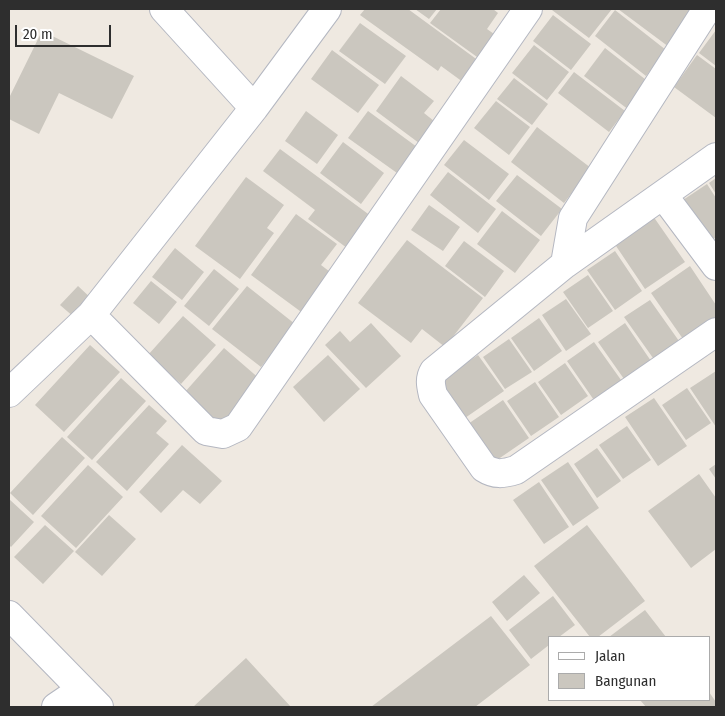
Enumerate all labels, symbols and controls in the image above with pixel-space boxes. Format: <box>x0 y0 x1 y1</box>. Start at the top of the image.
scale bar <box>18 15 114 47</box>
text: 20 m <box>23 25 53 43</box>
legend <box>548 636 710 701</box>
text: Jalan <box>595 647 625 665</box>
text: Bangunan <box>595 672 656 690</box>

